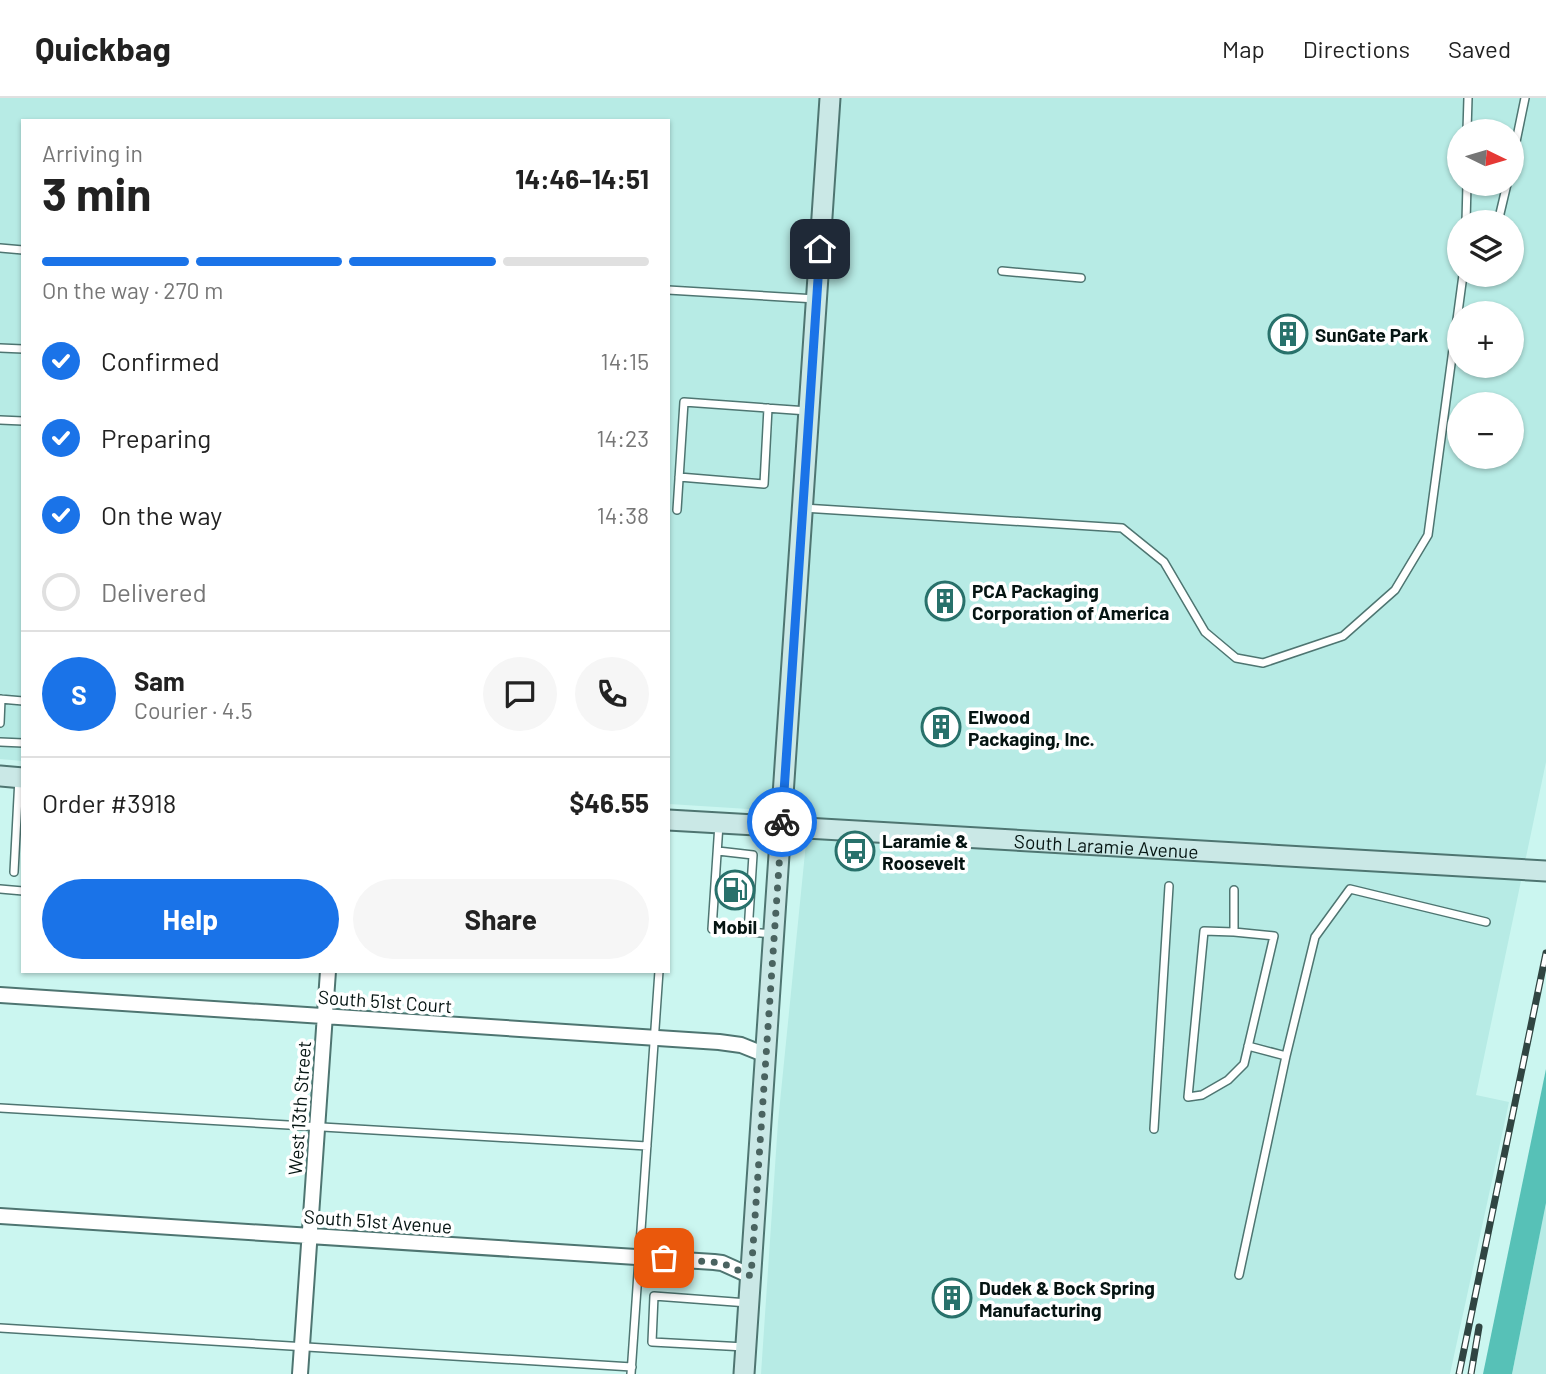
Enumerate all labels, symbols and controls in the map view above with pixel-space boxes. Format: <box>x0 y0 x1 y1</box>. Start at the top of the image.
text: Quickbag <box>35 28 171 68</box>
text: Map <box>1222 34 1265 63</box>
text: Directions <box>1303 34 1410 63</box>
text: Saved <box>1448 34 1511 63</box>
north arrow <box>1447 119 1524 196</box>
map controls <box>1447 119 1524 469</box>
text: Arriving in <box>42 139 143 167</box>
text: 14:46–14:51 <box>515 163 649 194</box>
text: 3 min <box>42 165 151 220</box>
button: layers <box>1447 210 1524 287</box>
pin <box>790 219 850 279</box>
icon: home <box>801 230 839 268</box>
text: On the way · 270 m <box>42 276 223 304</box>
button: + <box>1447 301 1524 378</box>
building icon: SunGate Park <box>1267 313 1309 355</box>
place label: SunGate Park <box>1315 323 1428 346</box>
icon: check <box>42 342 80 380</box>
text: Confirmed <box>101 345 220 376</box>
text: 14:15 <box>601 347 649 375</box>
button: − <box>1447 392 1524 469</box>
icon: check <box>42 419 80 457</box>
text: Preparing <box>101 422 211 453</box>
text: 14:23 <box>596 424 649 452</box>
icon: check <box>42 496 80 534</box>
text: On the way <box>101 499 222 530</box>
text: 14:38 <box>597 501 649 529</box>
text: Delivered <box>101 576 207 607</box>
place label: PCA Packaging Corporation of America <box>972 579 1169 624</box>
building icon: PCA Packaging Corporation of America <box>924 580 966 622</box>
button: chat <box>483 657 557 731</box>
button: phone <box>575 657 649 731</box>
text: Sam <box>134 665 185 696</box>
text: S <box>71 679 87 710</box>
text: Courier · 4.5 <box>134 696 253 724</box>
place label: Elwood Packaging, Inc. <box>968 705 1095 750</box>
building icon: Elwood Packaging, Inc. <box>920 706 962 748</box>
text: Order #3918 <box>42 787 176 818</box>
text: $46.55 <box>569 787 649 818</box>
courier <box>747 787 817 857</box>
icon: bike <box>763 803 801 841</box>
place label: Laramie & Roosevelt <box>882 829 968 874</box>
street label: South Laramie Avenue <box>1013 829 1199 862</box>
bus stop icon: Laramie & Roosevelt <box>834 830 876 872</box>
fuel station icon: Mobil <box>714 869 756 911</box>
button: Help <box>42 879 339 959</box>
button: Share <box>353 879 649 959</box>
place label: Mobil <box>713 915 757 938</box>
street label: South 51st Court <box>317 985 453 1017</box>
street label: West 13th Street <box>283 1040 315 1176</box>
street label: South 51st Avenue <box>303 1204 453 1238</box>
pin <box>634 1228 694 1288</box>
icon: bag <box>645 1239 683 1277</box>
place label: Dudek & Bock Spring Manufacturing <box>979 1276 1155 1321</box>
building icon: Dudek & Bock Spring Manufacturing <box>931 1277 973 1319</box>

